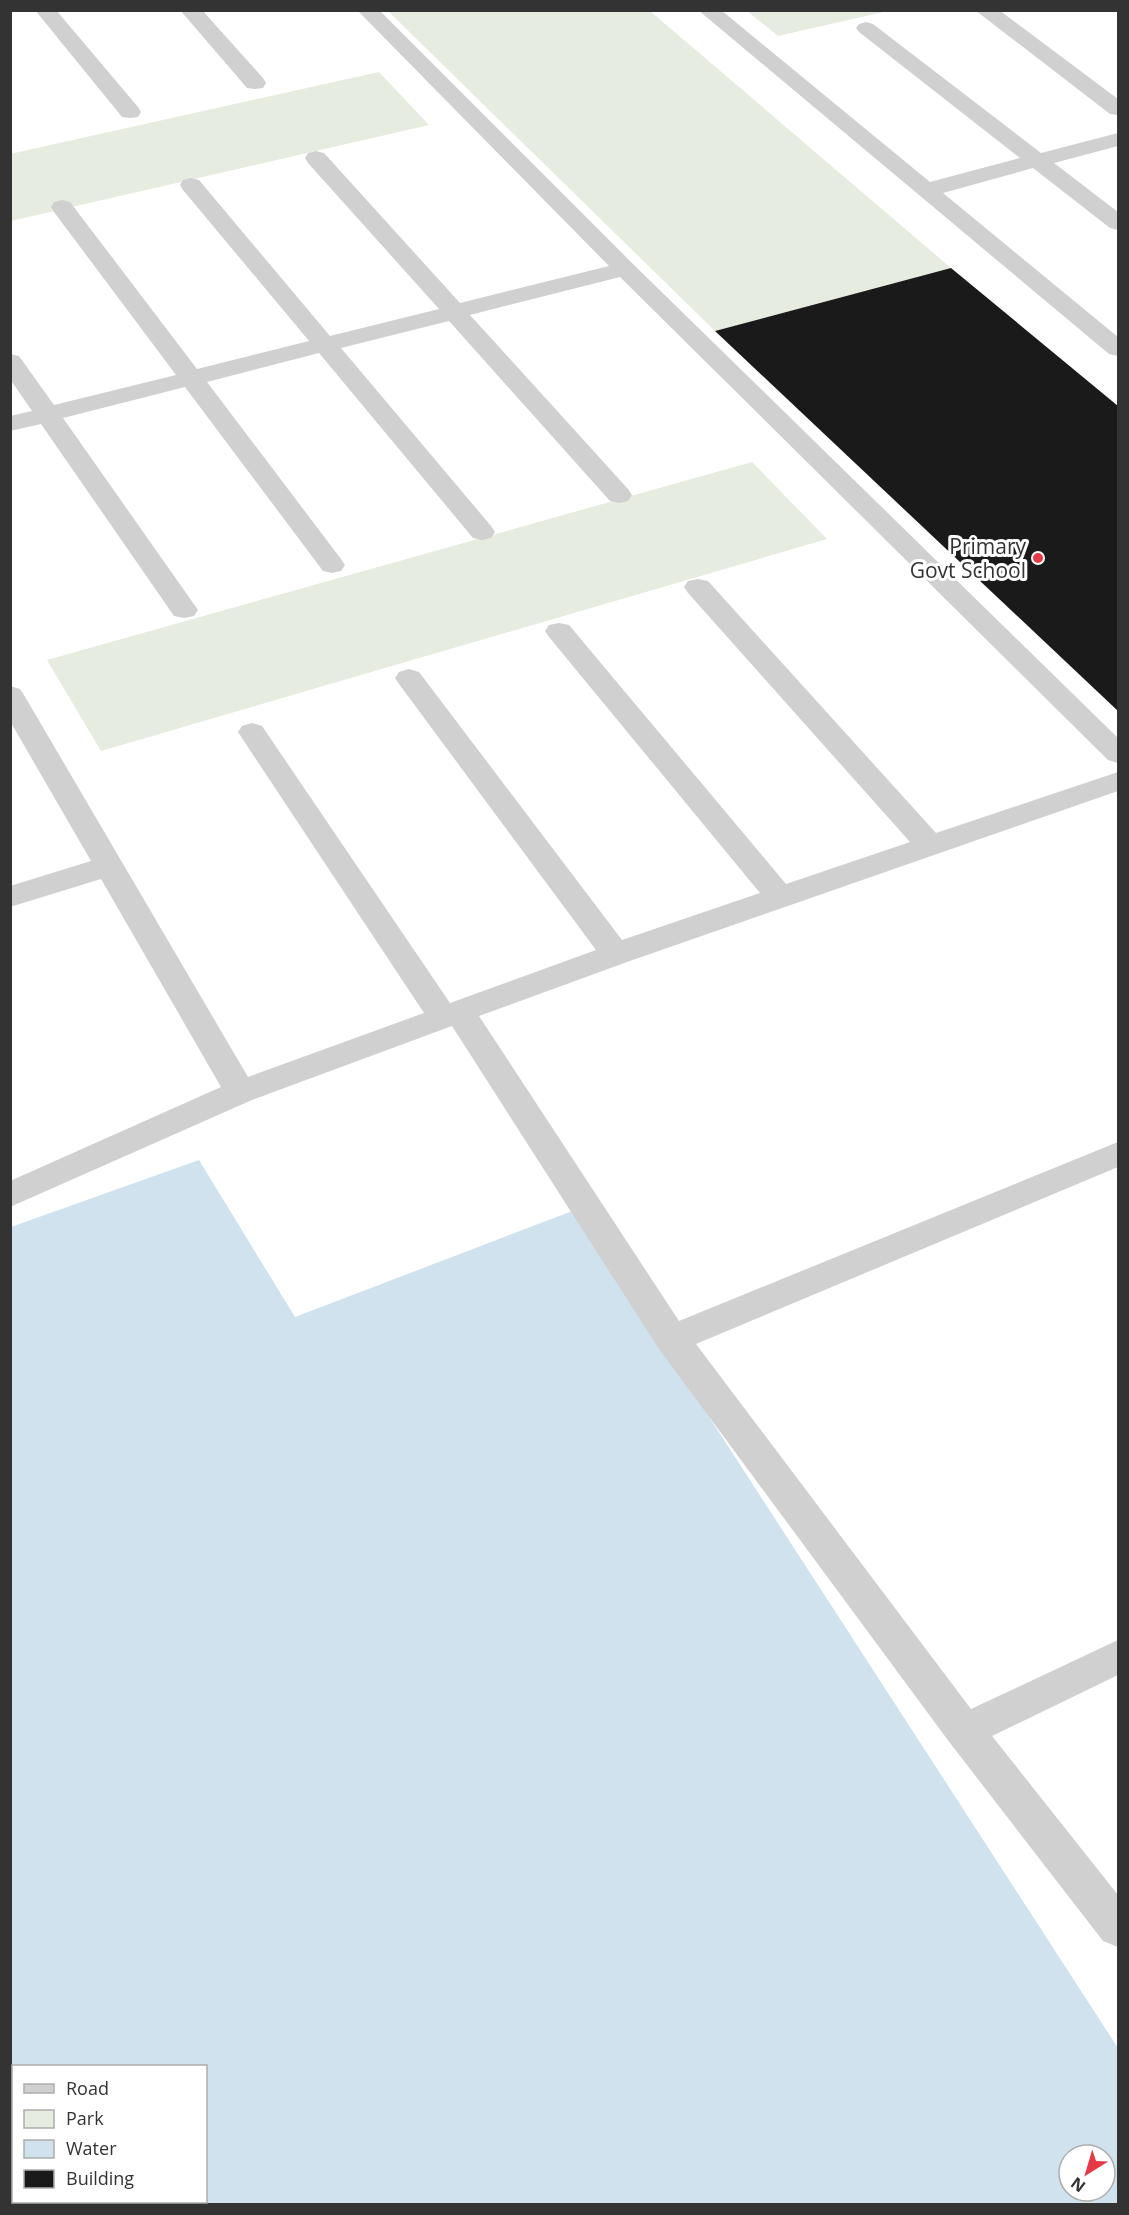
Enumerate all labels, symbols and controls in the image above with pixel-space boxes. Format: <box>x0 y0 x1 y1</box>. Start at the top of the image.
place label: Primary Govt School <box>910 532 1026 584</box>
marker: Primary Govt School <box>1031 551 1045 565</box>
legend <box>12 2065 207 2203</box>
text: Road <box>66 2076 109 2100</box>
text: Park <box>66 2106 104 2130</box>
text: Water <box>66 2136 117 2160</box>
north arrow <box>1057 2143 1117 2203</box>
text: Building <box>66 2166 134 2190</box>
text: N <box>1066 2172 1090 2198</box>

